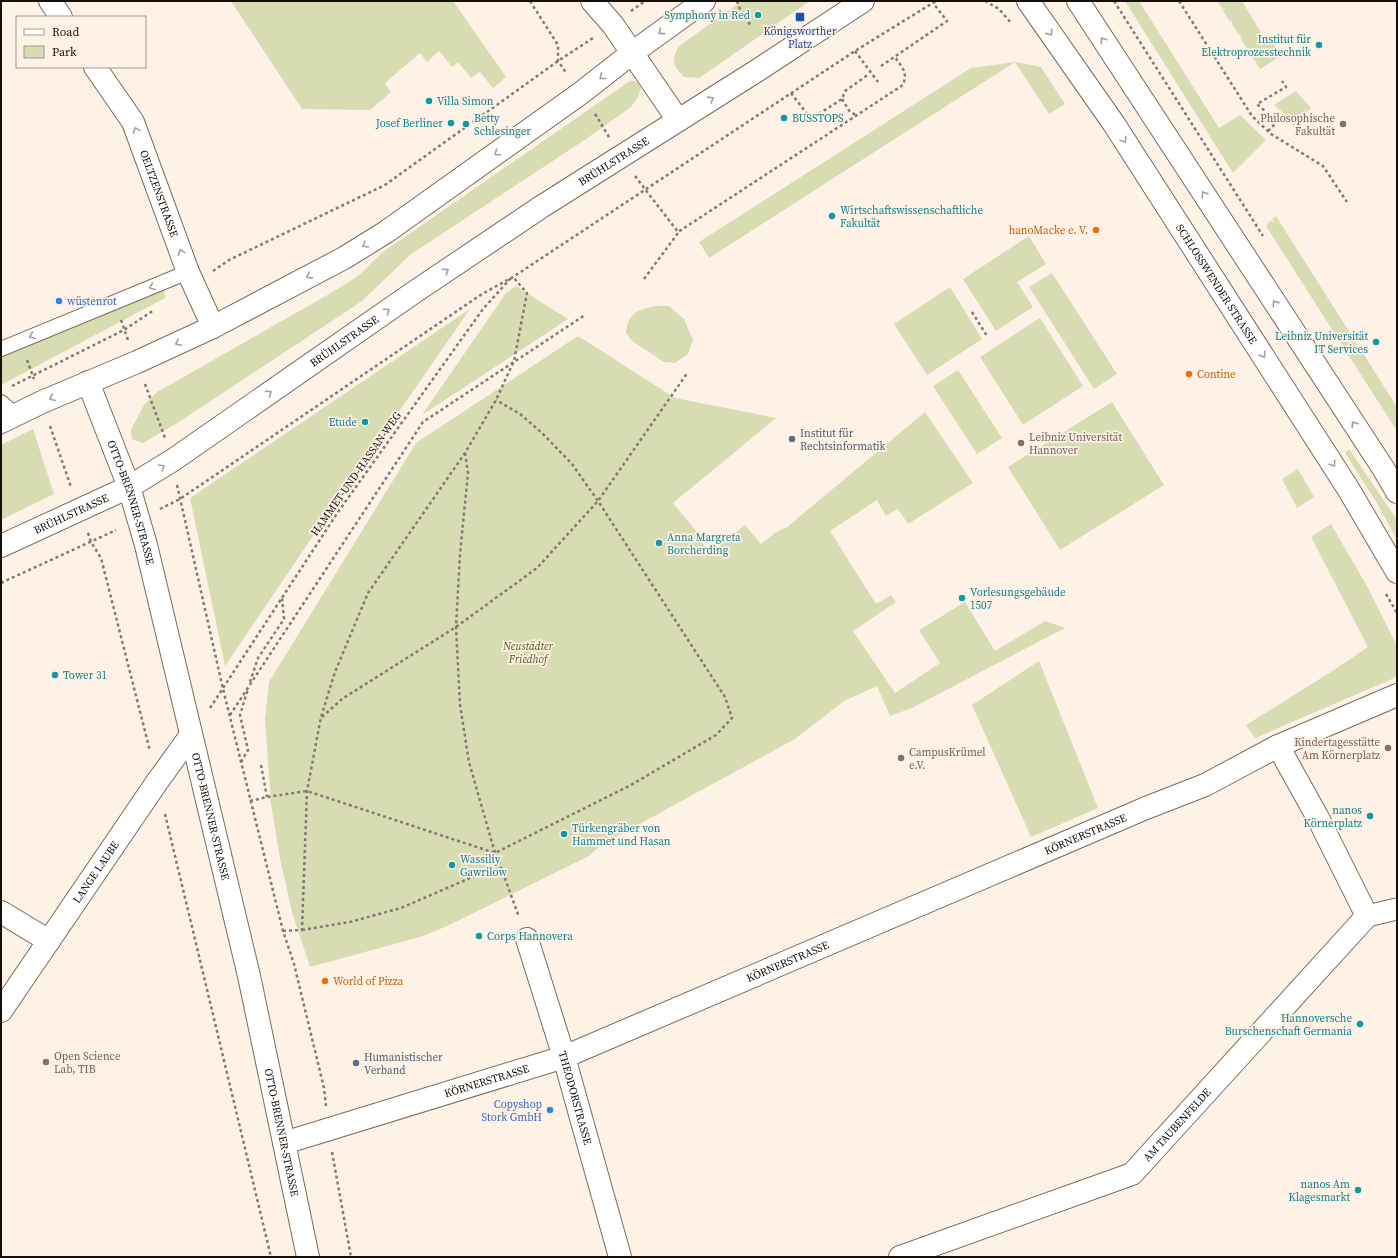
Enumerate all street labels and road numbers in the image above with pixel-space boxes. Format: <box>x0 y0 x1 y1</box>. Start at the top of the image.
street label: BRÜHLSTRASSE <box>575 133 652 189</box>
street label: OELTZENSTRASSE <box>136 148 182 239</box>
street label: SCHLOSSWENDER STRASSE <box>1173 221 1261 347</box>
street label: BRÜHLSTRASSE <box>307 312 382 370</box>
street label: HAMMET-UND-HASSAN-WEG <box>307 408 405 539</box>
street label: OTTO-BRENNER-STRASSE <box>104 438 158 567</box>
street label: BRÜHLSTRASSE <box>31 490 111 537</box>
street label: OTTO-BRENNER-STRASSE <box>188 751 233 882</box>
street label: KÖRNERSTRASSE <box>1042 810 1129 858</box>
street label: LANGE LAUBE <box>69 838 122 906</box>
street label: KÖRNERSTRASSE <box>744 937 831 986</box>
street label: THEODORSTRASSE <box>555 1049 596 1147</box>
street label: KÖRNERSTRASSE <box>442 1061 531 1101</box>
street label: OTTO-BRENNER-STRASSE <box>261 1067 303 1198</box>
street label: AM TAUBENFELDE <box>1140 1085 1214 1165</box>

